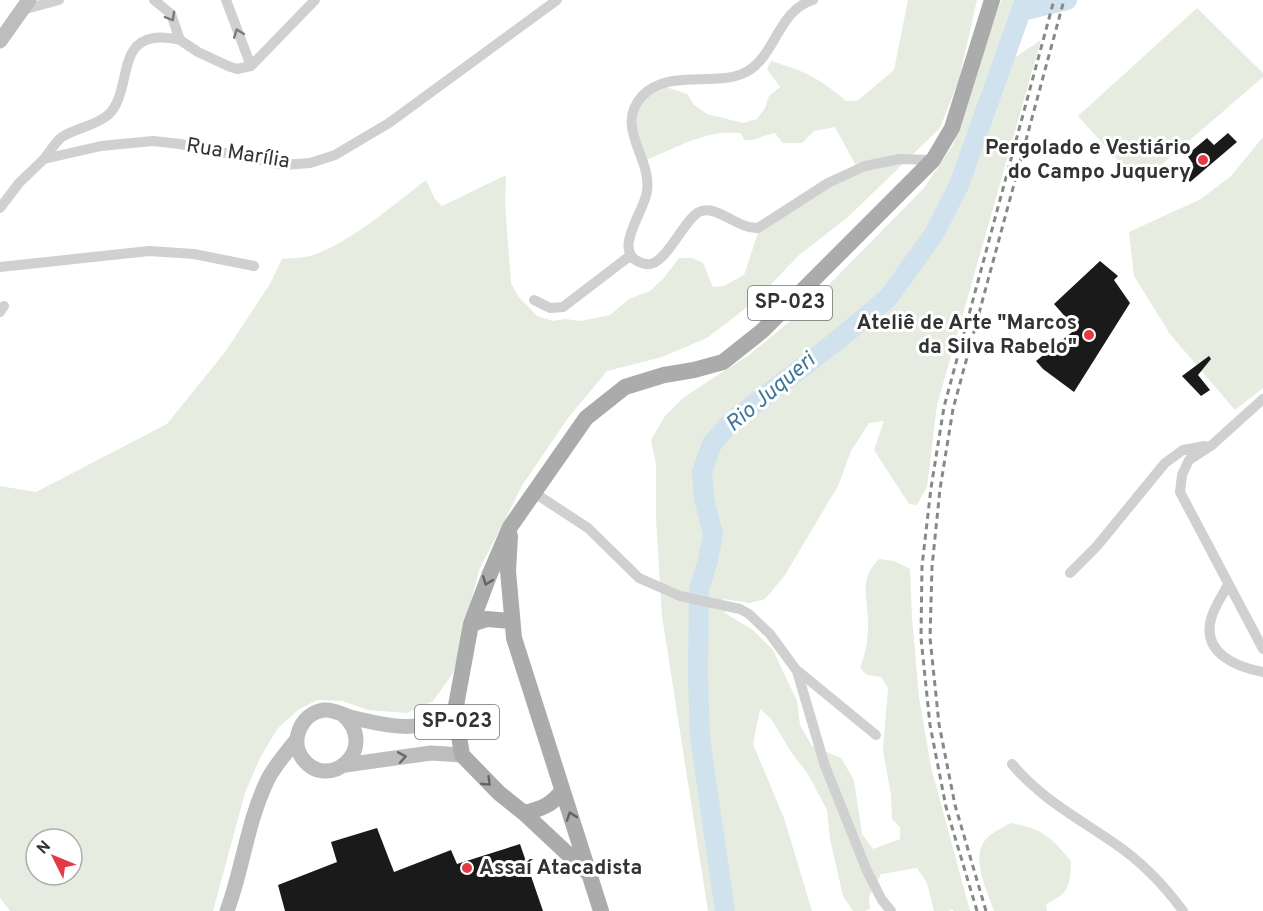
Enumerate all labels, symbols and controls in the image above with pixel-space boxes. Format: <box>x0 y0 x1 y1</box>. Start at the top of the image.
one-way arrow <box>163 11 175 21</box>
one-way arrow <box>233 28 246 39</box>
street label: Rua Marília <box>184 132 292 176</box>
place label: Pergolado e Vestiário do Campo Juquery <box>985 135 1191 186</box>
marker: Pergolado e Vestiário do Campo Juquery <box>1196 153 1210 167</box>
road number: SP-023 <box>748 286 832 320</box>
place label: Ateliê de Arte "Marcos da Silva Rabelo" <box>856 310 1077 361</box>
marker: Ateliê de Arte "Marcos da Silva Rabelo" <box>1082 328 1096 342</box>
water label: Rio Juqueri <box>721 347 823 438</box>
one-way arrow <box>482 574 494 585</box>
road number: SP-023 <box>415 705 499 739</box>
one-way arrow <box>397 751 407 764</box>
one-way arrow <box>480 775 490 786</box>
one-way arrow <box>565 811 578 822</box>
north arrow <box>24 827 84 887</box>
text: N <box>33 837 56 859</box>
place label: Assaí Atacadista <box>479 855 642 882</box>
marker: Assaí Atacadista <box>460 861 474 875</box>

